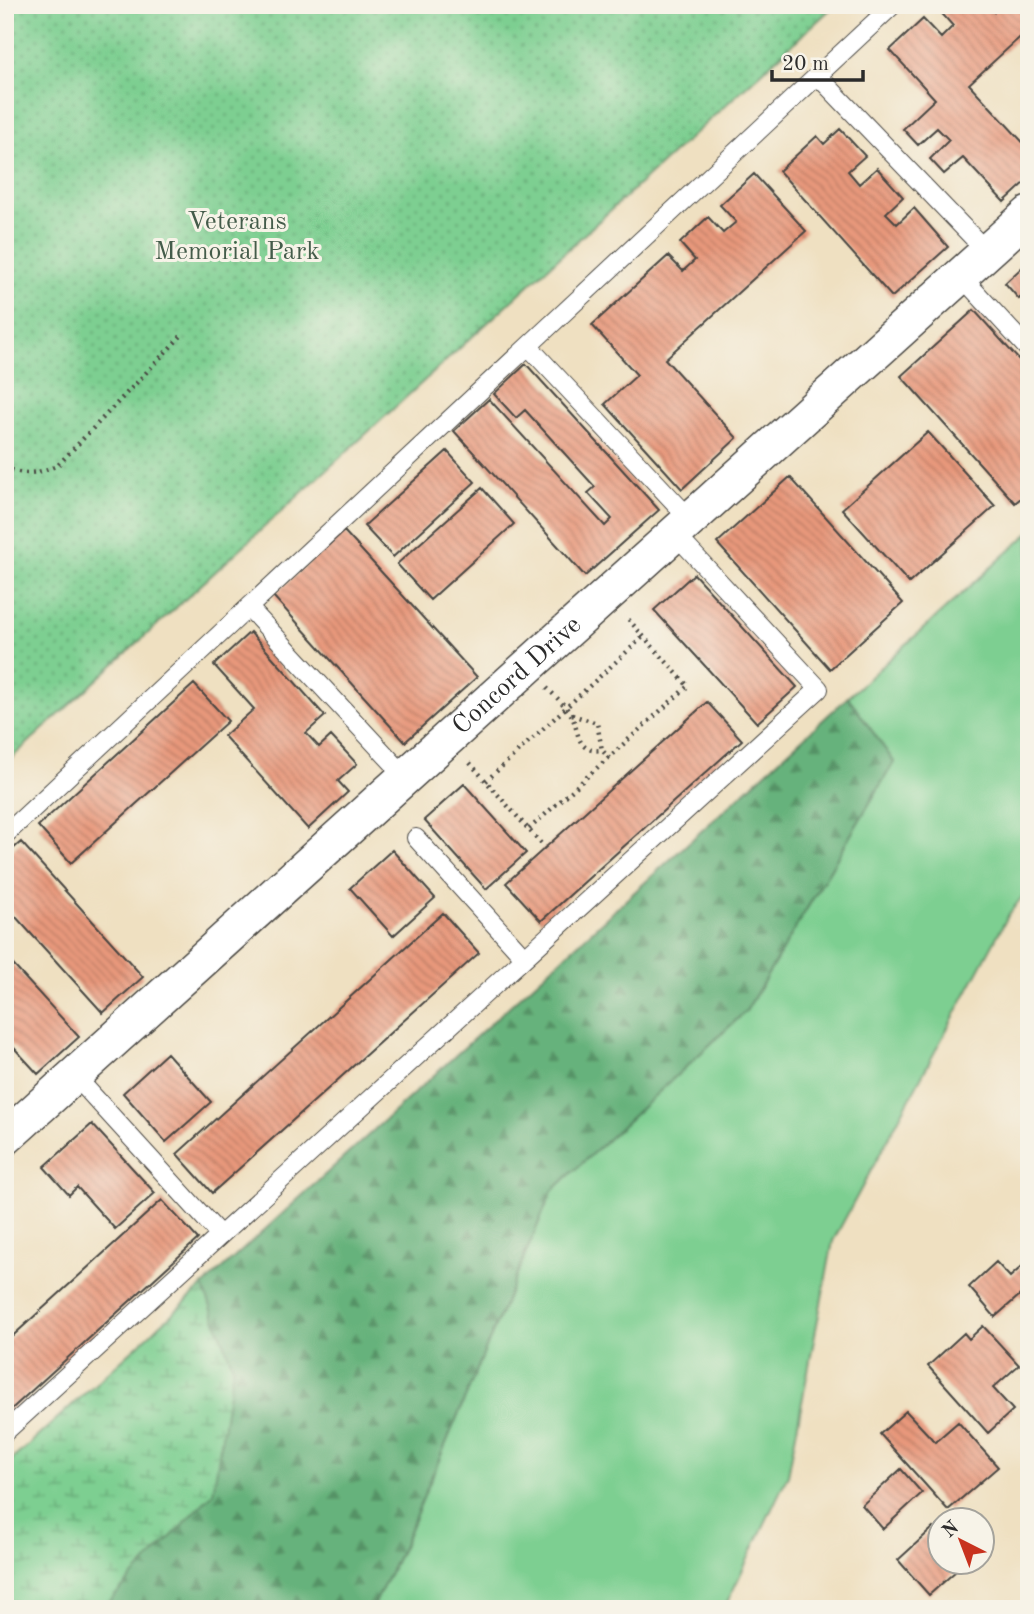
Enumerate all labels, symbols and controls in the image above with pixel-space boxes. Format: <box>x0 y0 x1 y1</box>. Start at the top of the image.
scale bar <box>772 38 862 82</box>
text: 20 m <box>782 54 829 75</box>
park label: Veterans Memorial Park <box>154 209 320 265</box>
street label: Concord Drive <box>448 612 586 740</box>
north arrow <box>926 1506 996 1576</box>
text: N <box>940 1518 963 1542</box>

